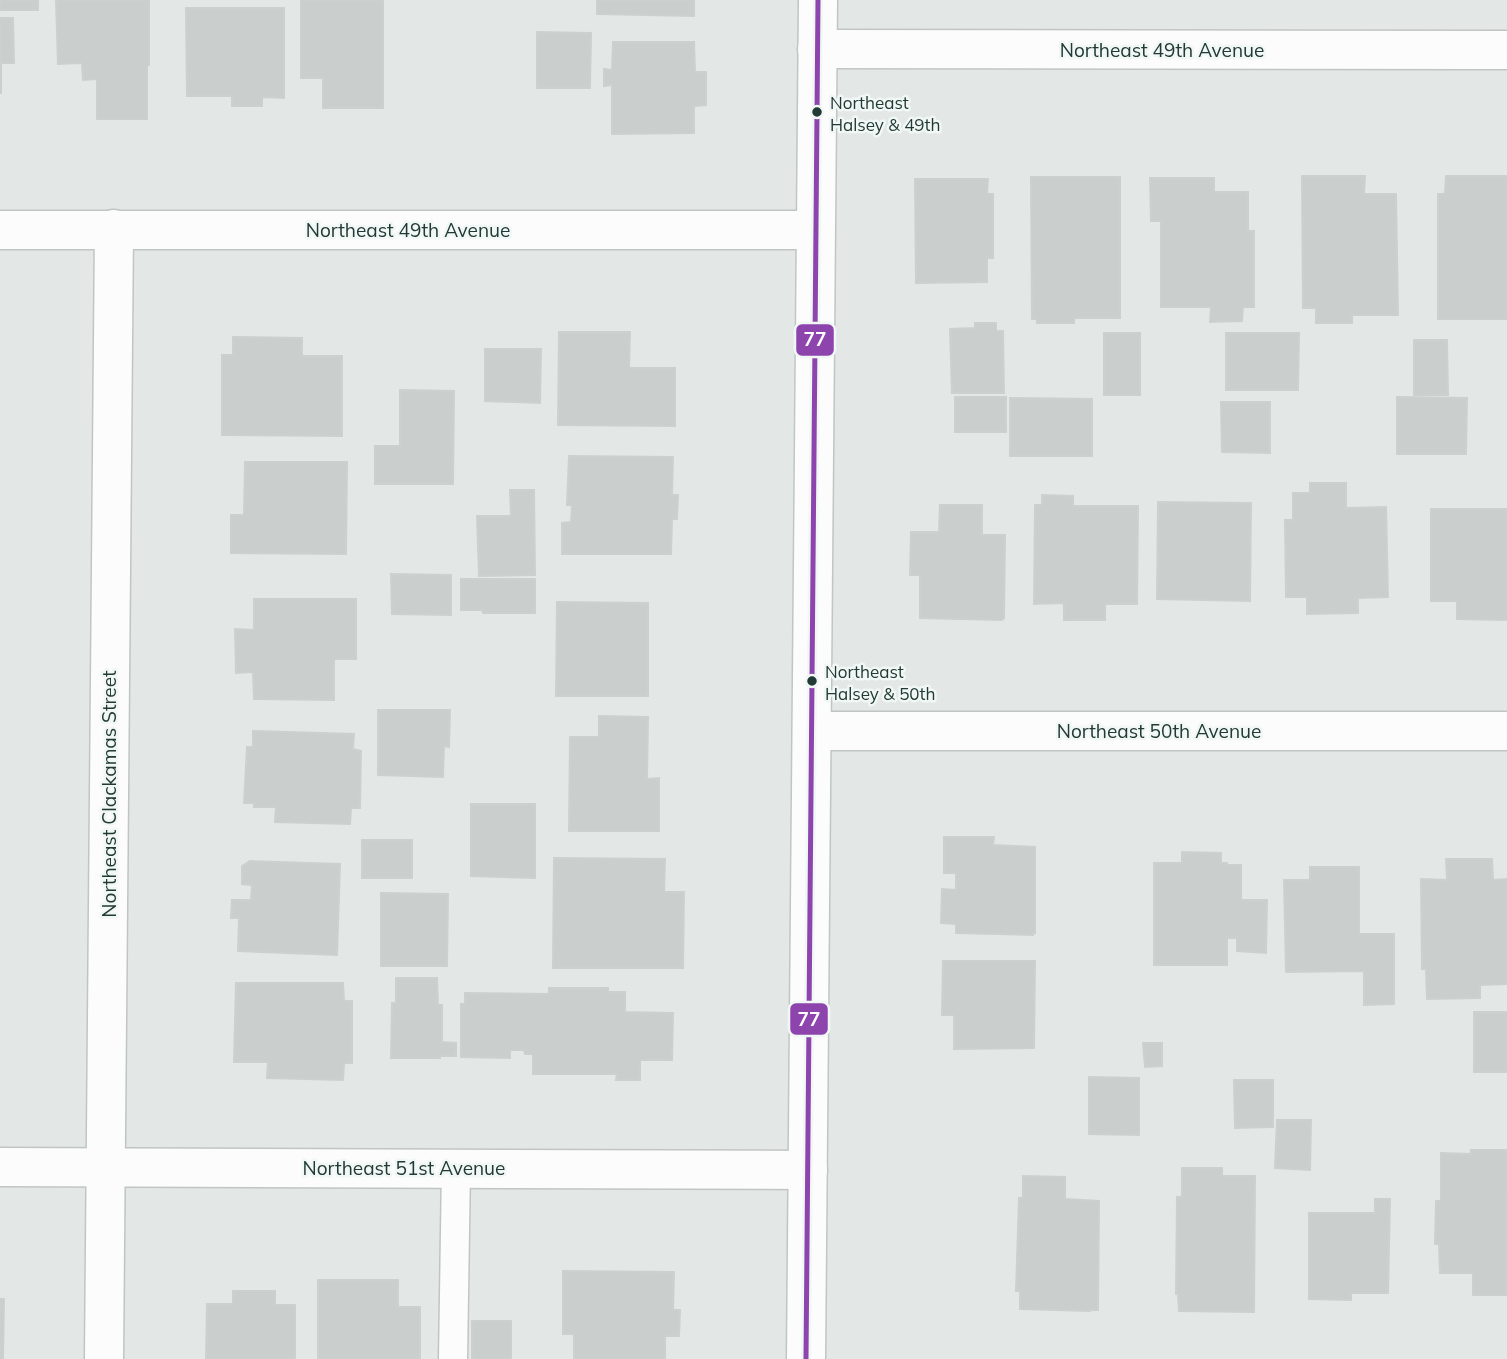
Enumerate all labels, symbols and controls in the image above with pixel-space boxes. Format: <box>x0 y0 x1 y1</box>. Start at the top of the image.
street label: Northeast 49th Avenue <box>1060 38 1264 62</box>
place label: Northeast Halsey & 49th <box>830 92 940 136</box>
marker: Northeast Halsey & 49th <box>810 105 824 119</box>
street label: Northeast 49th Avenue <box>306 218 510 242</box>
line badge: 77 <box>795 323 835 357</box>
text: 77 <box>804 327 826 351</box>
place label: Northeast Halsey & 50th <box>825 661 935 705</box>
street label: Northeast Clackamas Street <box>97 670 121 918</box>
marker: Northeast Halsey & 50th <box>805 674 819 688</box>
street label: Northeast 50th Avenue <box>1057 719 1261 743</box>
line badge: 77 <box>789 1002 829 1036</box>
text: 77 <box>798 1007 820 1031</box>
street label: Northeast 51st Avenue <box>303 1156 505 1180</box>

